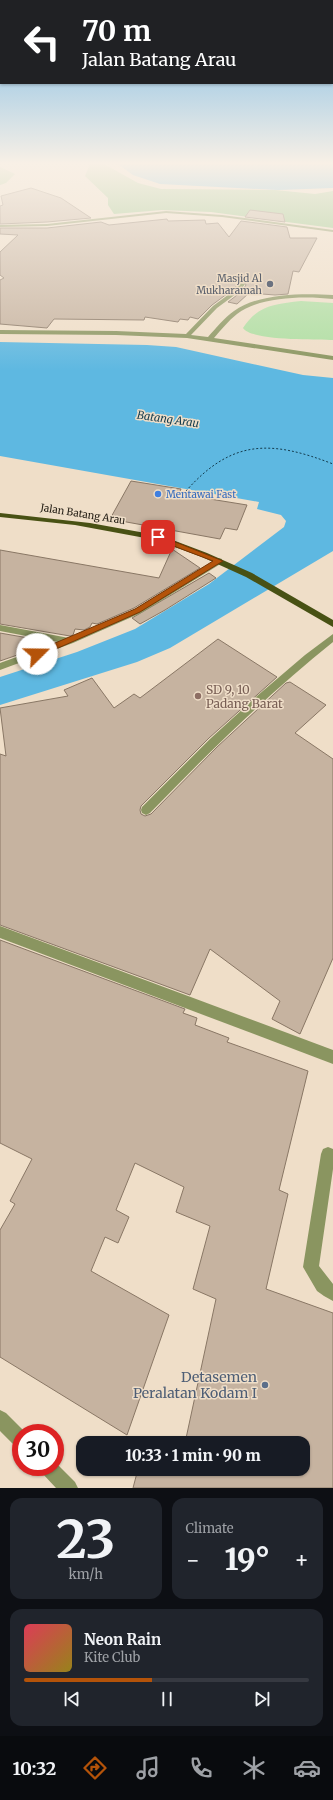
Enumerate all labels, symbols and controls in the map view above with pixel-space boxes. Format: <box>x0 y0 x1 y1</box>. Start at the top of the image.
text: 70 m <box>82 13 151 49</box>
icon: left <box>16 16 68 68</box>
text: Jalan Batang Arau <box>82 48 236 71</box>
place label: Masjid Al Mukharamah <box>196 272 262 297</box>
marker: Masjid Al Mukharamah <box>265 279 275 289</box>
water label: Batang Arau <box>136 408 200 430</box>
place label: Mentawai Fast <box>166 488 236 501</box>
marker: Mentawai Fast <box>153 489 163 499</box>
street label: Jalan Batang Arau <box>39 501 126 527</box>
pin <box>141 520 175 554</box>
icon: arrive <box>147 526 169 548</box>
position arrow <box>16 633 58 675</box>
place label: SD 9, 10 Padang Barat <box>206 682 283 711</box>
marker: SD 9, 10 Padang Barat <box>193 691 203 701</box>
place label: Detasemen Peralatan Kodam I <box>133 1368 257 1402</box>
marker: Detasemen Peralatan Kodam I <box>260 1380 270 1390</box>
speed limit sign: 30 <box>12 1424 64 1476</box>
text: 10:33 · 1 min · 90 m <box>125 1446 261 1465</box>
text: 23 <box>56 1507 115 1572</box>
text: Climate <box>186 1520 234 1537</box>
text: 19° <box>225 1540 270 1578</box>
text: − <box>186 1546 200 1574</box>
text: + <box>294 1546 309 1574</box>
text: km/h <box>69 1566 103 1583</box>
text: Neon Rain <box>84 1630 161 1649</box>
text: Kite Club <box>84 1649 140 1666</box>
icon: previous <box>61 1688 83 1710</box>
icon: pause <box>156 1688 178 1710</box>
icon: next <box>251 1688 273 1710</box>
icon: directions <box>81 1754 109 1782</box>
icon: music <box>134 1754 162 1782</box>
icon: phone <box>187 1754 215 1782</box>
icon: climate <box>240 1754 268 1782</box>
icon: car <box>293 1754 321 1782</box>
text: 10:32 <box>12 1757 56 1780</box>

